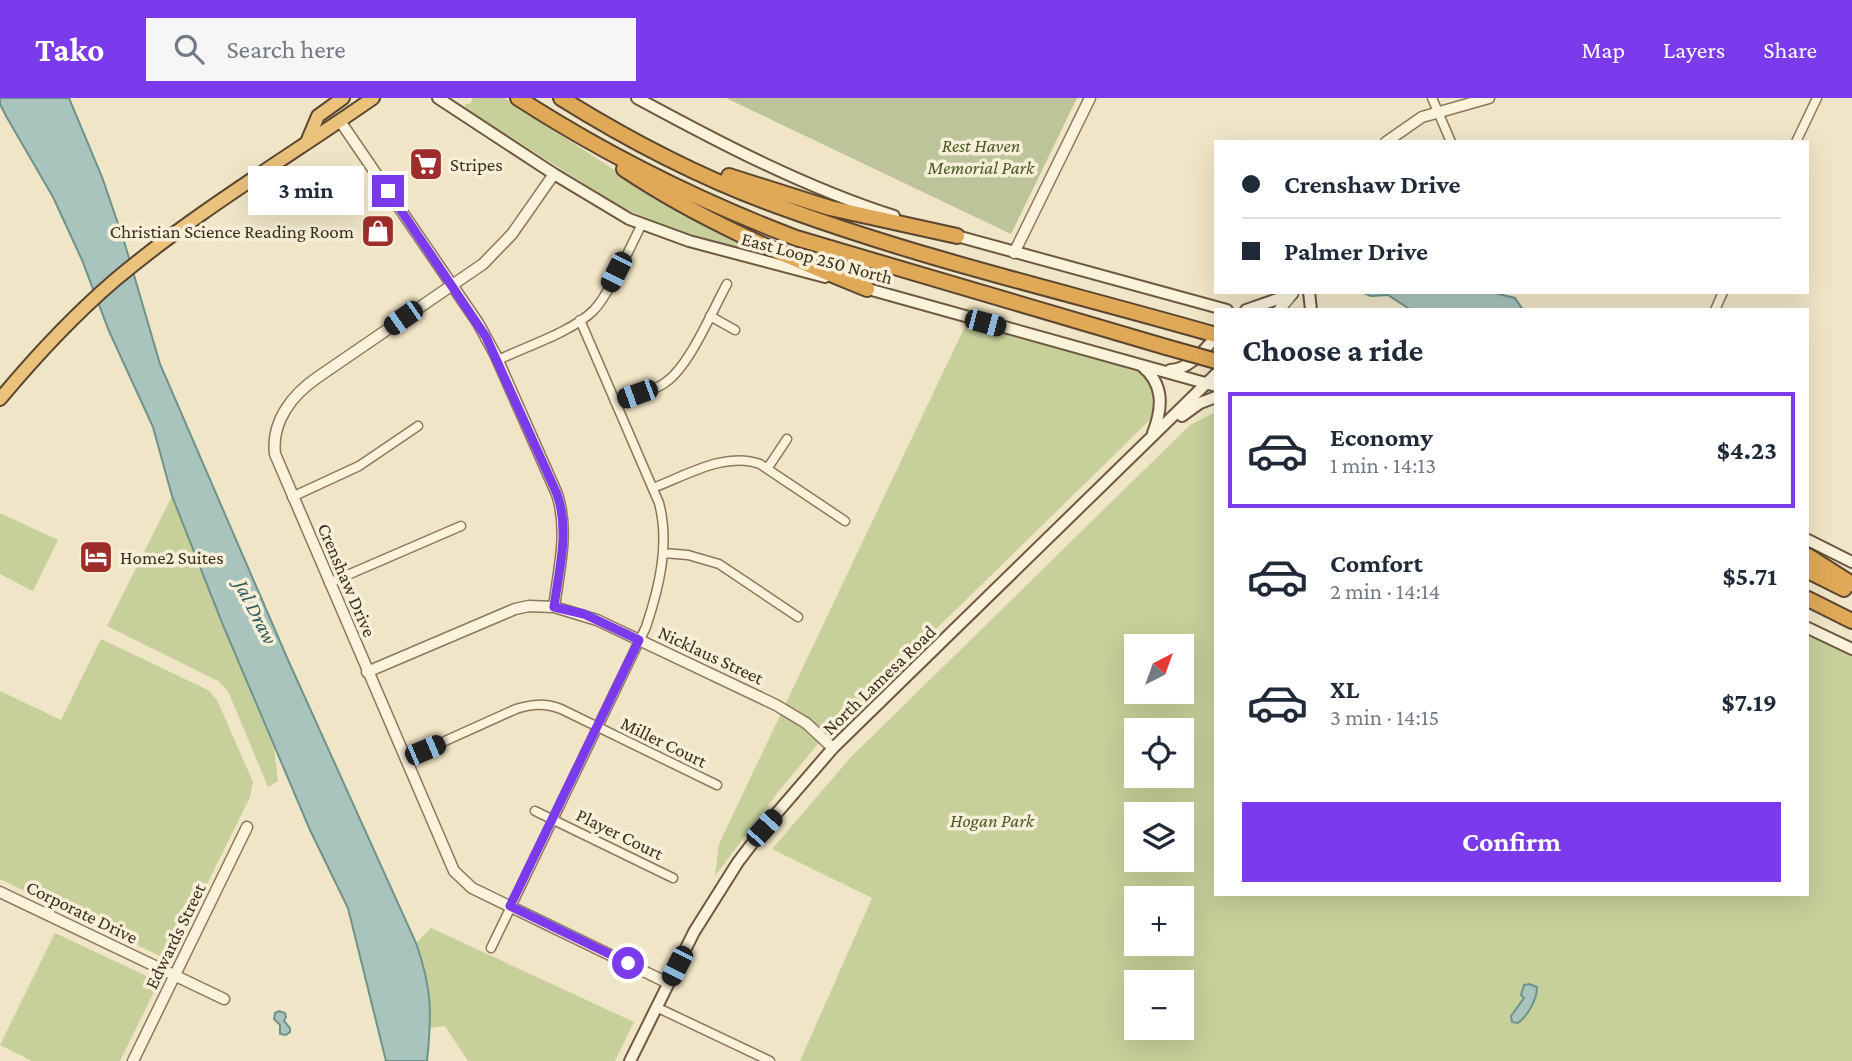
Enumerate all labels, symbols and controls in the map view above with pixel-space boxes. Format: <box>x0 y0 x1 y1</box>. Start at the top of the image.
search box <box>146 18 636 81</box>
icon: search <box>170 30 208 68</box>
text: Tako <box>35 31 104 68</box>
text: Search here <box>226 35 346 64</box>
text: Map <box>1581 36 1625 63</box>
text: Layers <box>1663 36 1725 63</box>
text: Share <box>1763 36 1817 63</box>
park label: Rest Haven Memorial Park <box>927 135 1035 178</box>
supermarket icon: Stripes <box>407 145 445 183</box>
place label: Stripes <box>450 154 503 175</box>
callout: 3 min <box>248 166 364 216</box>
text: Crenshaw Drive <box>1284 170 1460 199</box>
route end <box>372 175 404 207</box>
text: 3 min <box>278 177 334 203</box>
shop icon: Christian Science Reading Room <box>359 212 397 250</box>
place label: Christian Science Reading Room <box>110 221 354 242</box>
street label: East Loop 250 North <box>739 228 895 288</box>
text: Palmer Drive <box>1284 237 1428 266</box>
car <box>598 249 635 295</box>
car <box>380 297 427 339</box>
car <box>962 307 1009 339</box>
text: Choose a ride <box>1242 332 1423 368</box>
car <box>614 377 661 411</box>
icon: car <box>1246 419 1309 482</box>
text: Economy <box>1330 423 1433 452</box>
text: $4.23 <box>1717 436 1777 465</box>
text: 1 min · 14:13 <box>1330 452 1436 478</box>
street label: Crenshaw Drive <box>314 520 380 640</box>
hotel icon: Home2 Suites <box>77 538 115 576</box>
icon: car <box>1246 545 1309 608</box>
place label: Home2 Suites <box>120 547 224 568</box>
text: Comfort <box>1330 549 1423 578</box>
text: $5.71 <box>1723 562 1777 591</box>
water label: Jal Draw <box>228 572 282 648</box>
text: 2 min · 14:14 <box>1330 578 1440 604</box>
street label: Nicklaus Street <box>655 621 768 689</box>
street label: North Lamesa Road <box>818 621 940 739</box>
north arrow <box>1124 634 1194 704</box>
map controls <box>1124 634 1194 1040</box>
icon: car <box>1246 671 1309 734</box>
text: XL <box>1330 675 1359 704</box>
text: $7.19 <box>1722 688 1777 717</box>
text: 3 min · 14:15 <box>1330 704 1439 730</box>
street label: Miller Court <box>618 712 711 772</box>
button: locate <box>1124 718 1194 788</box>
car <box>402 732 449 768</box>
button: layers <box>1124 802 1194 872</box>
button: Confirm <box>1242 802 1781 882</box>
street label: Player Court <box>573 804 668 864</box>
car <box>743 805 786 851</box>
park label: Hogan Park <box>950 810 1035 831</box>
street label: Corporate Drive <box>23 876 141 948</box>
street label: Edwards Street <box>140 879 210 992</box>
button: + <box>1124 886 1194 956</box>
car <box>659 943 696 989</box>
route start <box>612 947 644 979</box>
button: − <box>1124 970 1194 1040</box>

